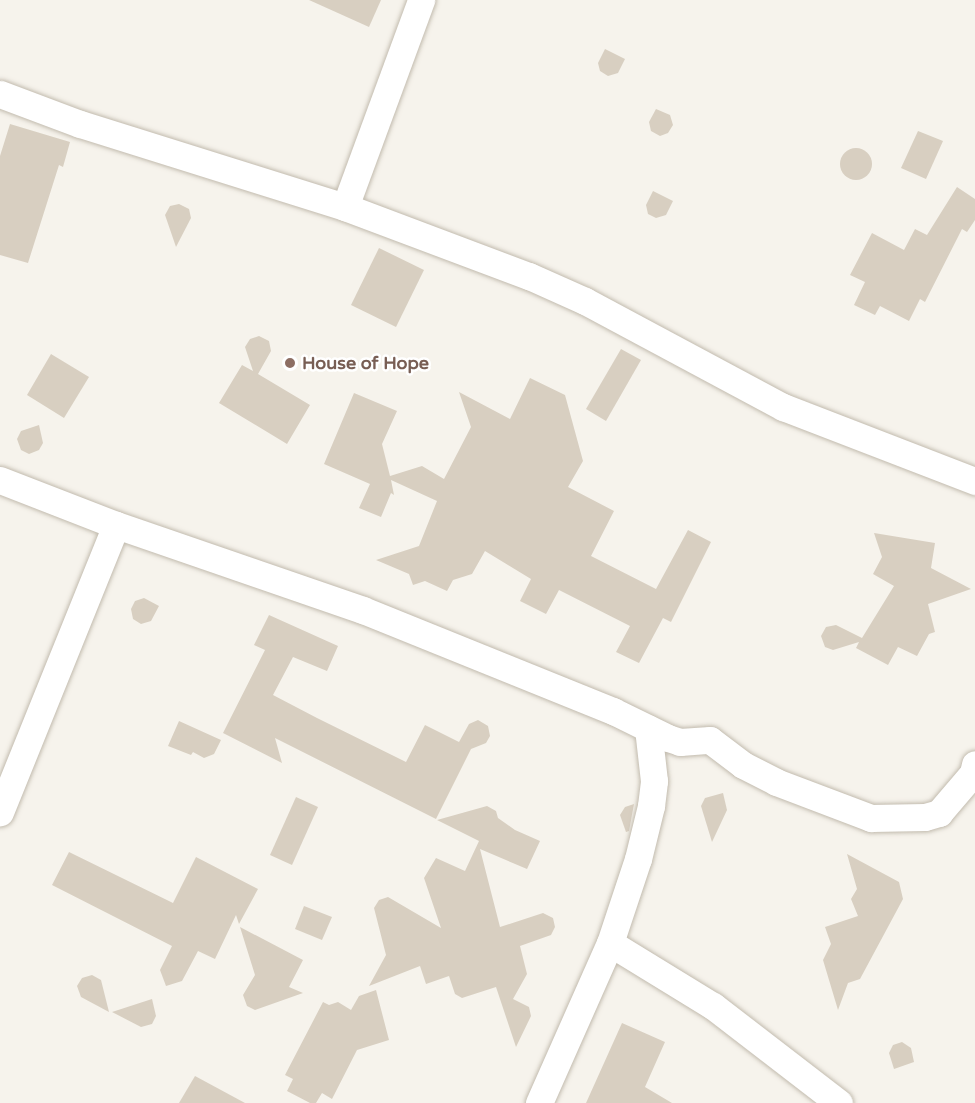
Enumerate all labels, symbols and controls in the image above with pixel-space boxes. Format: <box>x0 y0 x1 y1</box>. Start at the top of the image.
place label: House of Hope <box>302 352 429 374</box>
marker: House of Hope <box>283 356 297 370</box>

